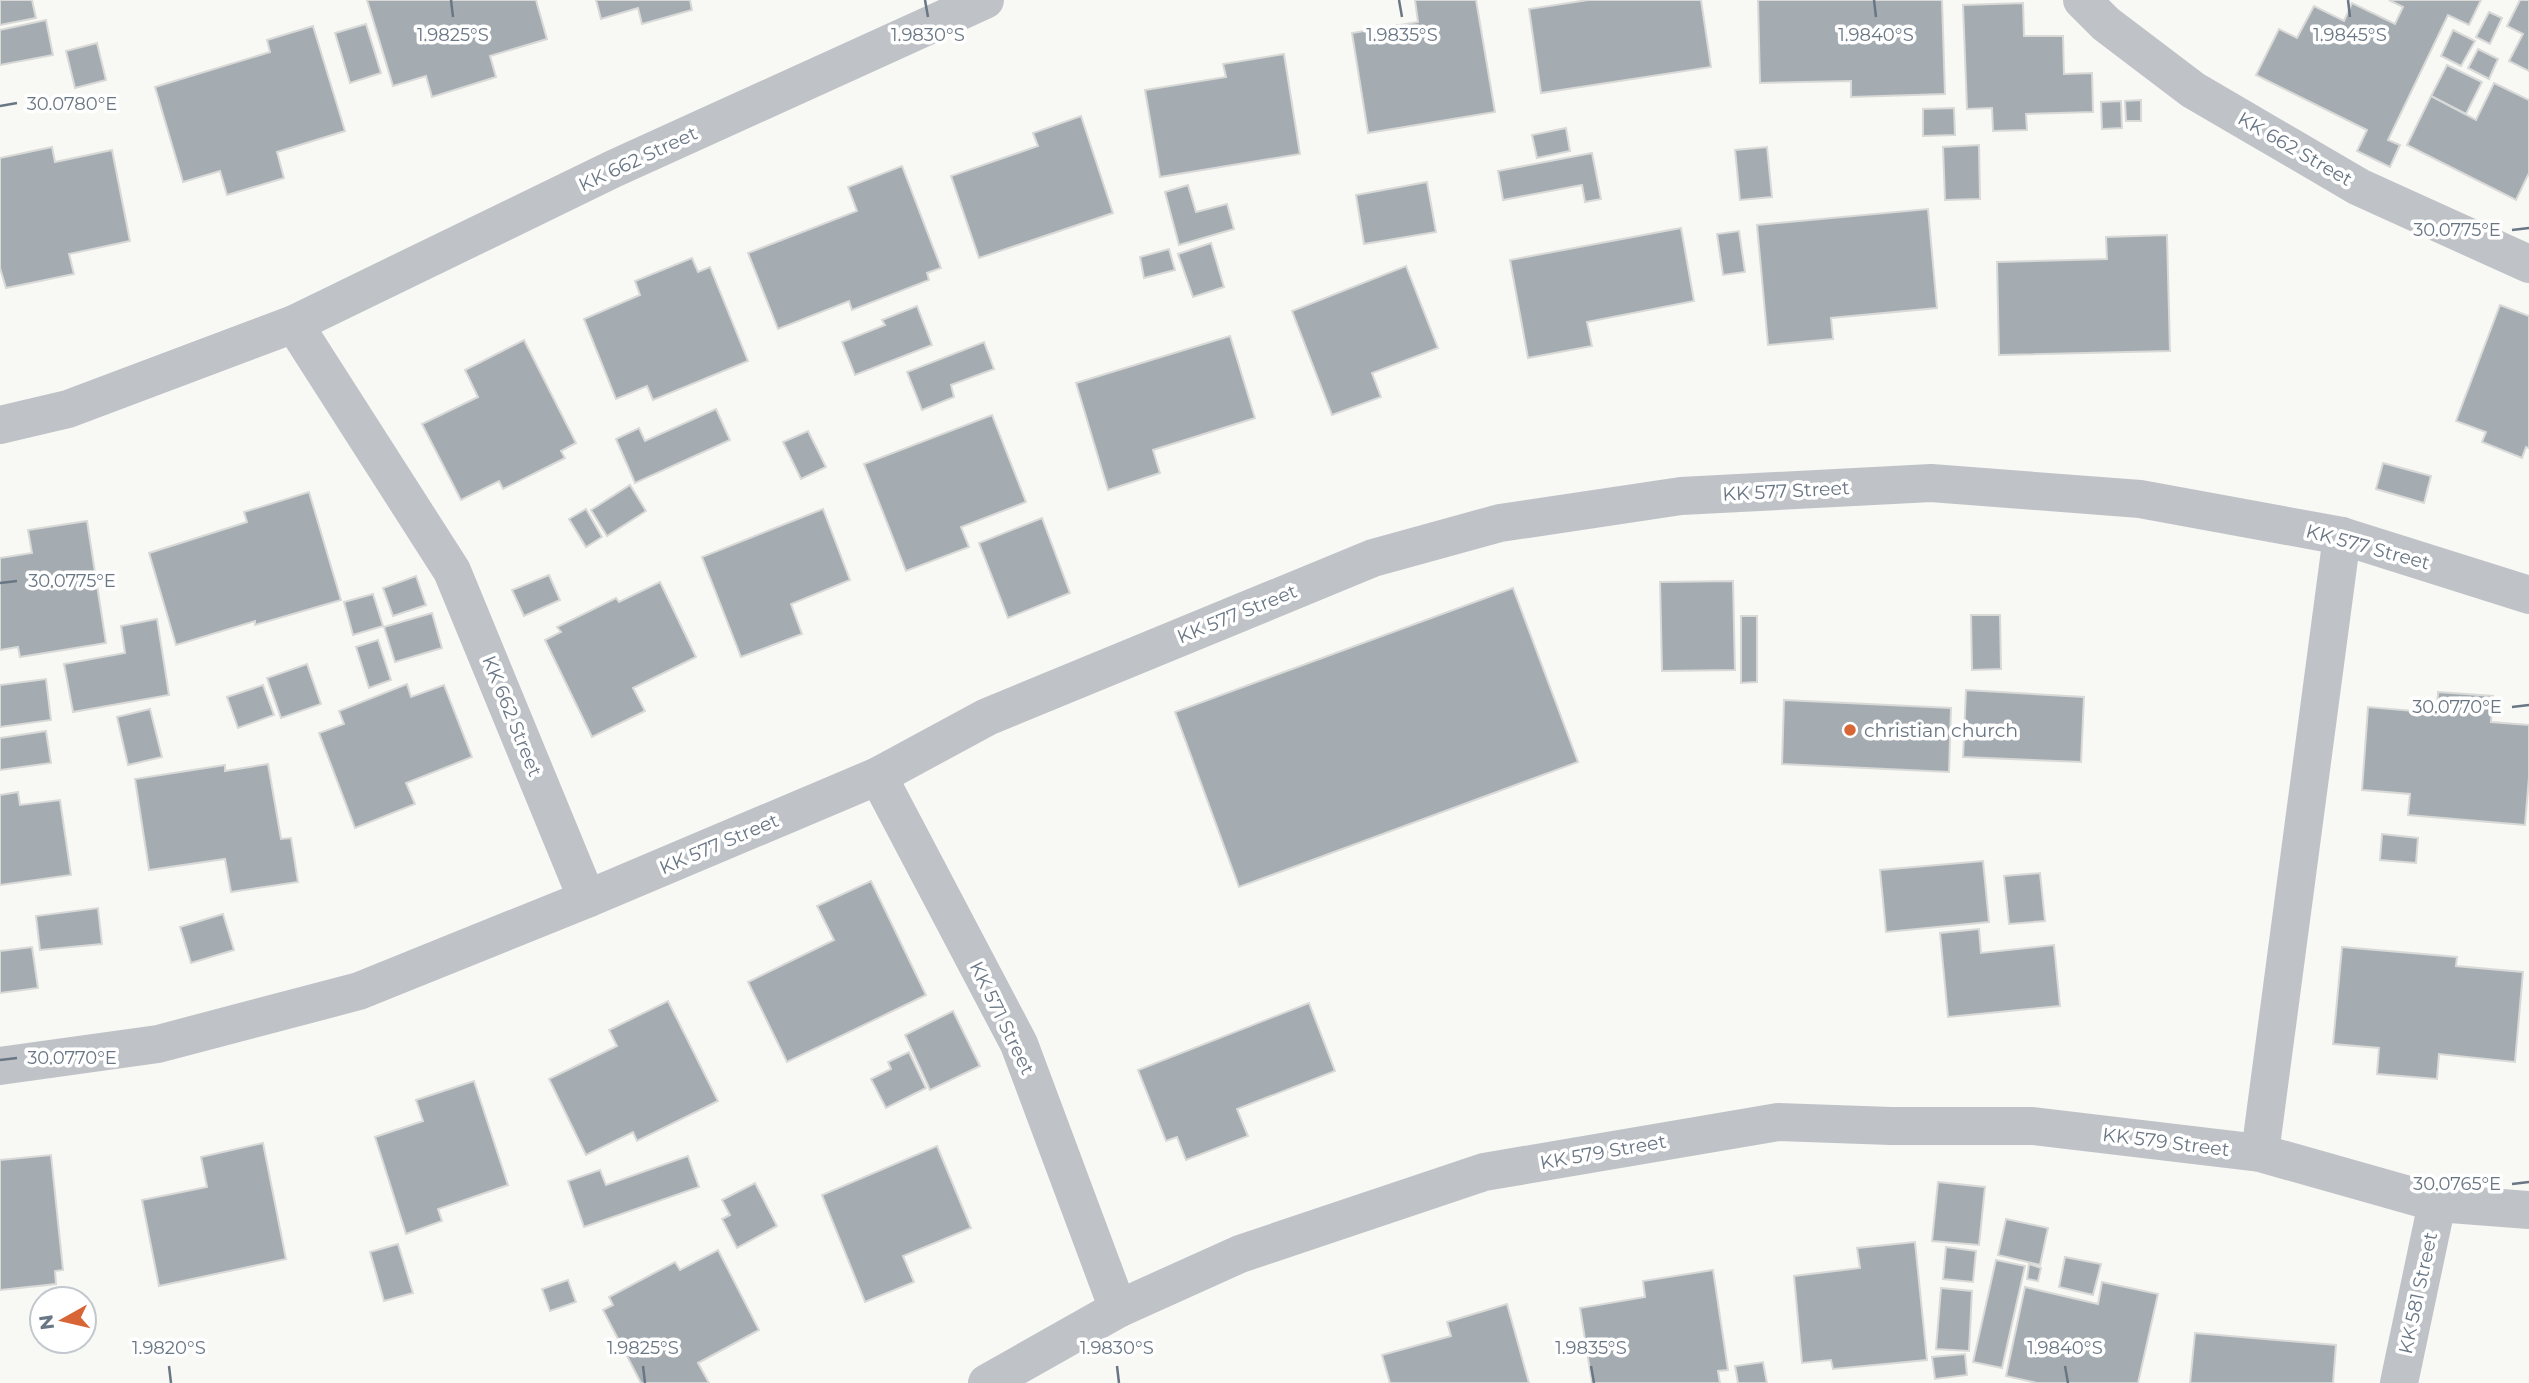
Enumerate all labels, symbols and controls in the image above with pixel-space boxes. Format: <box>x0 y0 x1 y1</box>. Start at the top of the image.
text: 1.9825°S <box>417 24 489 46</box>
text: 1.9830°S <box>891 24 965 46</box>
text: 1.9835°S <box>1366 24 1438 46</box>
text: 1.9840°S <box>1838 24 1914 46</box>
text: 1.9845°S <box>2313 24 2387 46</box>
text: 30.0780°E <box>27 93 117 115</box>
street label: KK 662 Street <box>2234 107 2357 191</box>
street label: KK 662 Street <box>575 121 701 197</box>
text: 30.0775°E <box>2413 219 2501 241</box>
street label: KK 577 Street <box>1722 476 1850 506</box>
street label: KK 577 Street <box>2304 519 2433 575</box>
text: 30.0775°E <box>28 570 116 592</box>
street label: KK 577 Street <box>1174 579 1301 649</box>
street label: KK 662 Street <box>477 652 547 780</box>
text: 30.0770°E <box>2412 696 2502 718</box>
place label: christian church <box>1864 719 2018 742</box>
marker: christian church <box>1842 722 1858 738</box>
street label: KK 577 Street <box>656 808 782 879</box>
street label: KK 571 Street <box>965 958 1039 1079</box>
text: 30.0770°E <box>27 1047 117 1069</box>
street label: KK 579 Street <box>2101 1123 2231 1161</box>
street label: KK 579 Street <box>1538 1130 1668 1174</box>
text: 30.0765°E <box>2413 1173 2501 1195</box>
street label: KK 581 Street <box>2394 1230 2442 1356</box>
north arrow <box>28 1285 98 1355</box>
text: N <box>34 1313 59 1332</box>
text: 1.9820°S <box>132 1337 206 1359</box>
text: 1.9825°S <box>607 1337 679 1359</box>
text: 1.9830°S <box>1080 1337 1154 1359</box>
text: 1.9835°S <box>1555 1337 1627 1359</box>
text: 1.9840°S <box>2027 1337 2103 1359</box>

